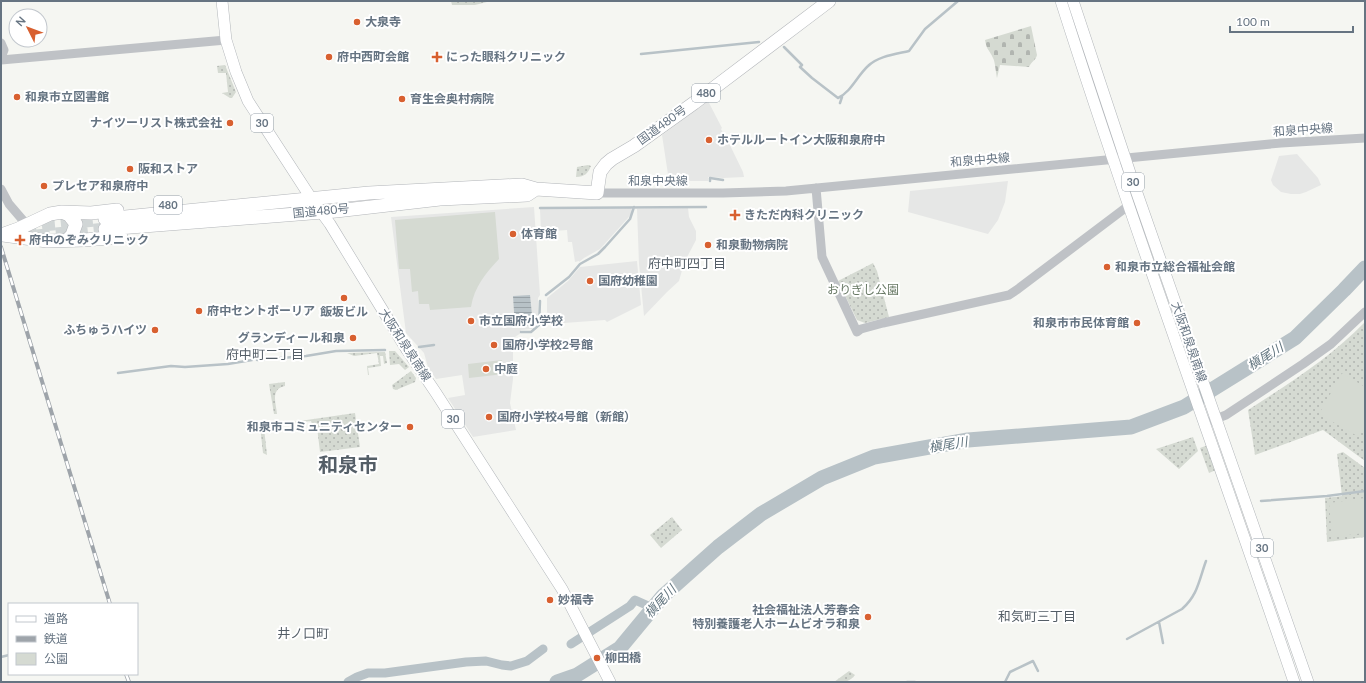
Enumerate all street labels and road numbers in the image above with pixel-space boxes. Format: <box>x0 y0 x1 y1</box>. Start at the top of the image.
road number: 480 <box>692 84 720 102</box>
street label: 国道480号 <box>634 102 689 147</box>
road number: 30 <box>251 114 273 132</box>
street label: 和泉中央線 <box>1273 120 1333 139</box>
street label: 和泉中央線 <box>949 149 1011 170</box>
street label: 和泉中央線 <box>628 173 688 188</box>
road number: 30 <box>1122 173 1144 191</box>
road number: 480 <box>154 196 182 214</box>
street label: 国道480号 <box>292 201 350 220</box>
street label: 大阪和泉泉南線 <box>1169 300 1210 384</box>
street label: 大阪和泉泉南線 <box>376 305 435 384</box>
road number: 30 <box>442 410 464 428</box>
road number: 30 <box>1251 539 1273 557</box>

